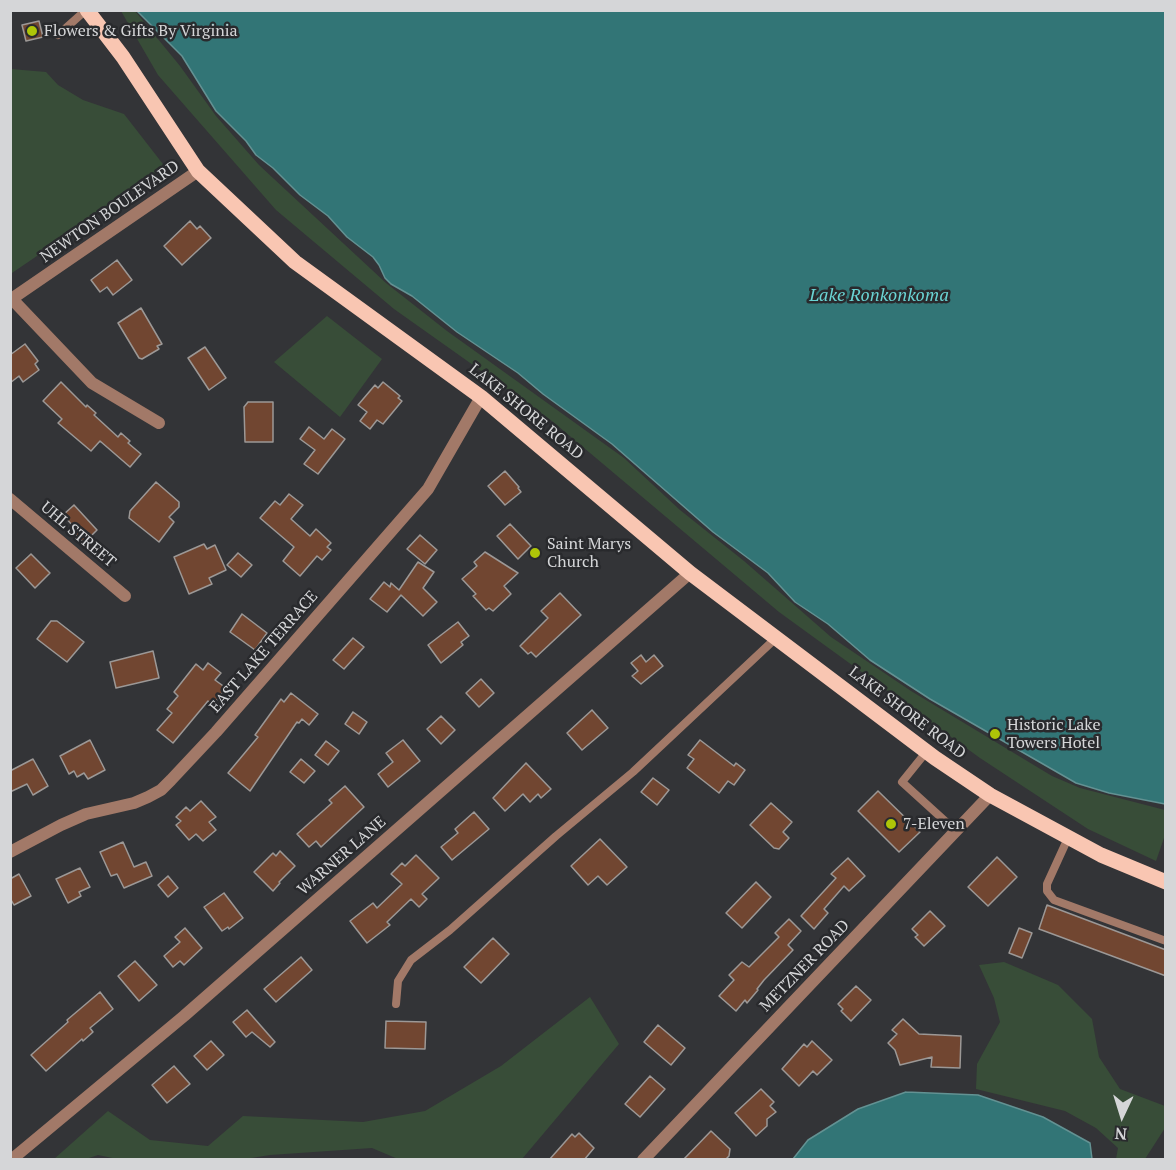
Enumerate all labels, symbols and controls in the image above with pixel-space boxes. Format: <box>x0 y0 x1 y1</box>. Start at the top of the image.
place label: Flowers & Gifts By Virginia <box>44 21 238 41</box>
marker: Flowers & Gifts By Virginia <box>25 24 39 38</box>
street label: NEWTON BOULEVARD <box>37 157 183 267</box>
water label: Lake Ronkonkoma <box>809 285 949 307</box>
street label: LAKE SHORE ROAD <box>465 360 587 464</box>
street label: UHL STREET <box>36 498 120 572</box>
place label: Saint Marys Church <box>547 534 631 572</box>
marker: Saint Marys Church <box>528 546 542 560</box>
street label: EAST LAKE TERRACE <box>206 587 322 717</box>
street label: LAKE SHORE ROAD <box>845 663 969 763</box>
place label: Historic Lake Towers Hotel <box>1007 715 1100 753</box>
marker: Historic Lake Towers Hotel <box>988 727 1002 741</box>
street label: WARNER LANE <box>294 813 390 899</box>
place label: 7-Eleven <box>903 814 965 834</box>
marker: 7-Eleven <box>884 817 898 831</box>
street label: METZNER ROAD <box>756 916 854 1016</box>
north arrow <box>1092 1086 1152 1146</box>
text: N <box>1114 1123 1128 1145</box>

